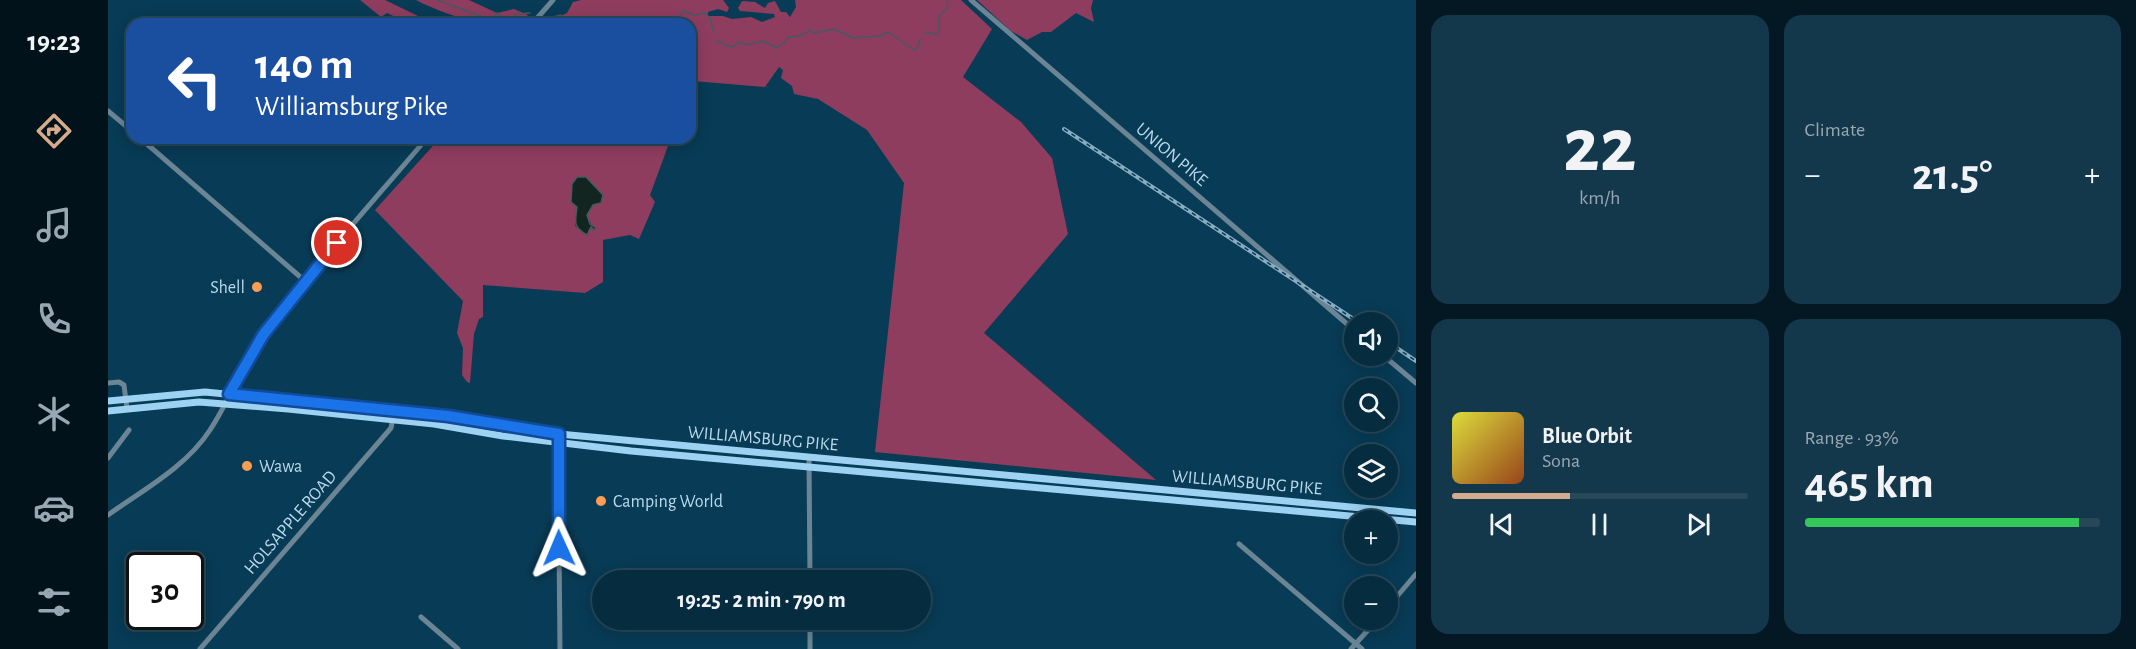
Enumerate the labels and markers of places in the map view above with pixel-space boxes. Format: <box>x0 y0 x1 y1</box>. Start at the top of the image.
pin <box>311 217 362 268</box>
place label: Shell <box>210 279 245 297</box>
marker: Shell <box>250 280 264 294</box>
place label: Wawa <box>259 458 302 476</box>
marker: Wawa <box>240 459 254 473</box>
place label: Camping World <box>613 493 723 511</box>
marker: Camping World <box>594 494 608 508</box>

